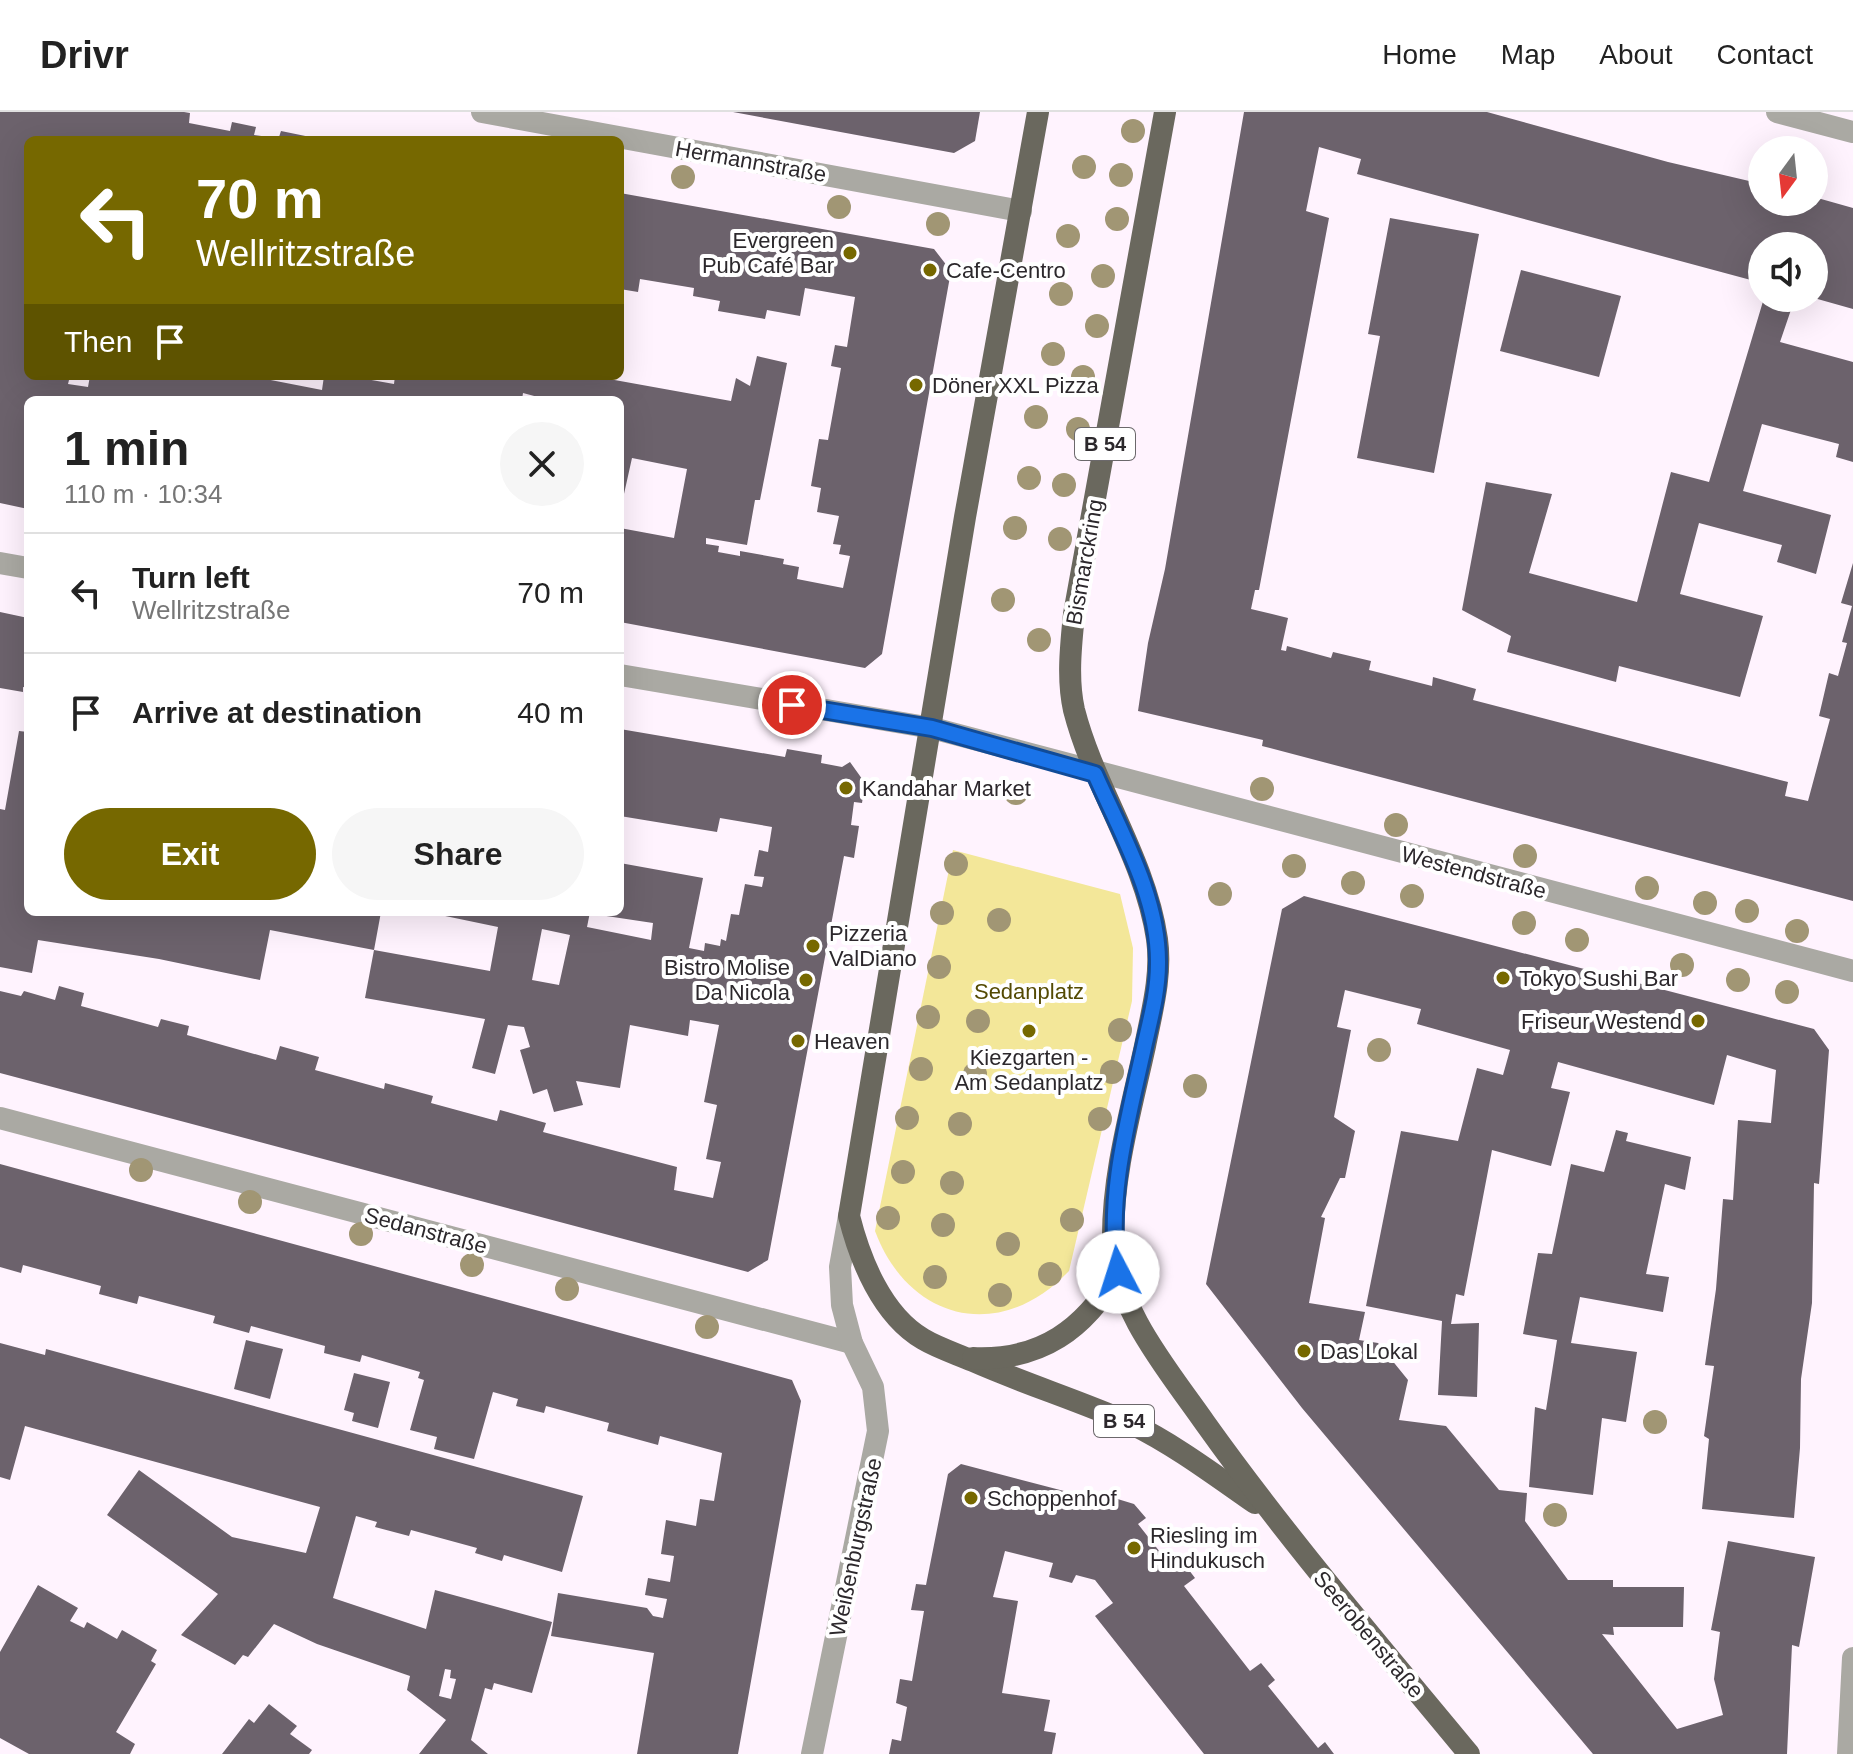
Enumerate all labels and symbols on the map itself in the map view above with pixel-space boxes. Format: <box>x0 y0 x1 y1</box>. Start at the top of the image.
street label: Hermannstraße <box>673 136 828 187</box>
north arrow <box>1748 136 1828 216</box>
place label: Evergreen Pub Café Bar <box>702 228 834 278</box>
marker: Evergreen Pub Café Bar <box>841 244 859 262</box>
place label: Cafe-Centro <box>946 258 1066 283</box>
marker: Cafe-Centro <box>921 261 939 279</box>
place label: Döner XXL Pizza <box>932 373 1099 398</box>
marker: Döner XXL Pizza <box>907 376 925 394</box>
road number: B 54 <box>1075 428 1135 460</box>
street label: Bismarckring <box>1061 497 1108 627</box>
pin <box>758 671 826 739</box>
place label: Kandahar Market <box>862 776 1031 801</box>
marker: Kandahar Market <box>837 779 855 797</box>
street label: Westendstraße <box>1399 841 1549 904</box>
place label: Pizzeria ValDiano <box>829 921 917 971</box>
marker: Pizzeria ValDiano <box>804 937 822 955</box>
place label: Bistro Molise Da Nicola <box>664 955 791 1005</box>
place label: Tokyo Sushi Bar <box>1519 966 1678 991</box>
marker: Tokyo Sushi Bar <box>1494 969 1512 987</box>
marker: Bistro Molise Da Nicola <box>797 971 815 989</box>
park label: Sedanplatz <box>974 979 1084 1004</box>
place label: Friseur Westend <box>1521 1009 1682 1034</box>
marker: Friseur Westend <box>1689 1012 1707 1030</box>
marker: Kiezgarten - Am Sedanplatz <box>1020 1022 1038 1040</box>
place label: Heaven <box>814 1029 890 1054</box>
marker: Heaven <box>789 1032 807 1050</box>
place label: Kiezgarten - Am Sedanplatz <box>954 1045 1104 1095</box>
street label: Sedanstraße <box>362 1202 490 1259</box>
position arrow <box>1076 1230 1160 1314</box>
place label: Das Lokal <box>1320 1339 1418 1364</box>
marker: Das Lokal <box>1295 1342 1313 1360</box>
road number: B 54 <box>1094 1405 1154 1437</box>
street label: Weißenburgstraße <box>824 1456 887 1639</box>
place label: Schoppenhof <box>987 1486 1118 1511</box>
marker: Schoppenhof <box>962 1489 980 1507</box>
place label: Riesling im Hindukusch <box>1150 1523 1265 1573</box>
marker: Riesling im Hindukusch <box>1125 1539 1143 1557</box>
street label: Seerobenstraße <box>1308 1566 1429 1703</box>

